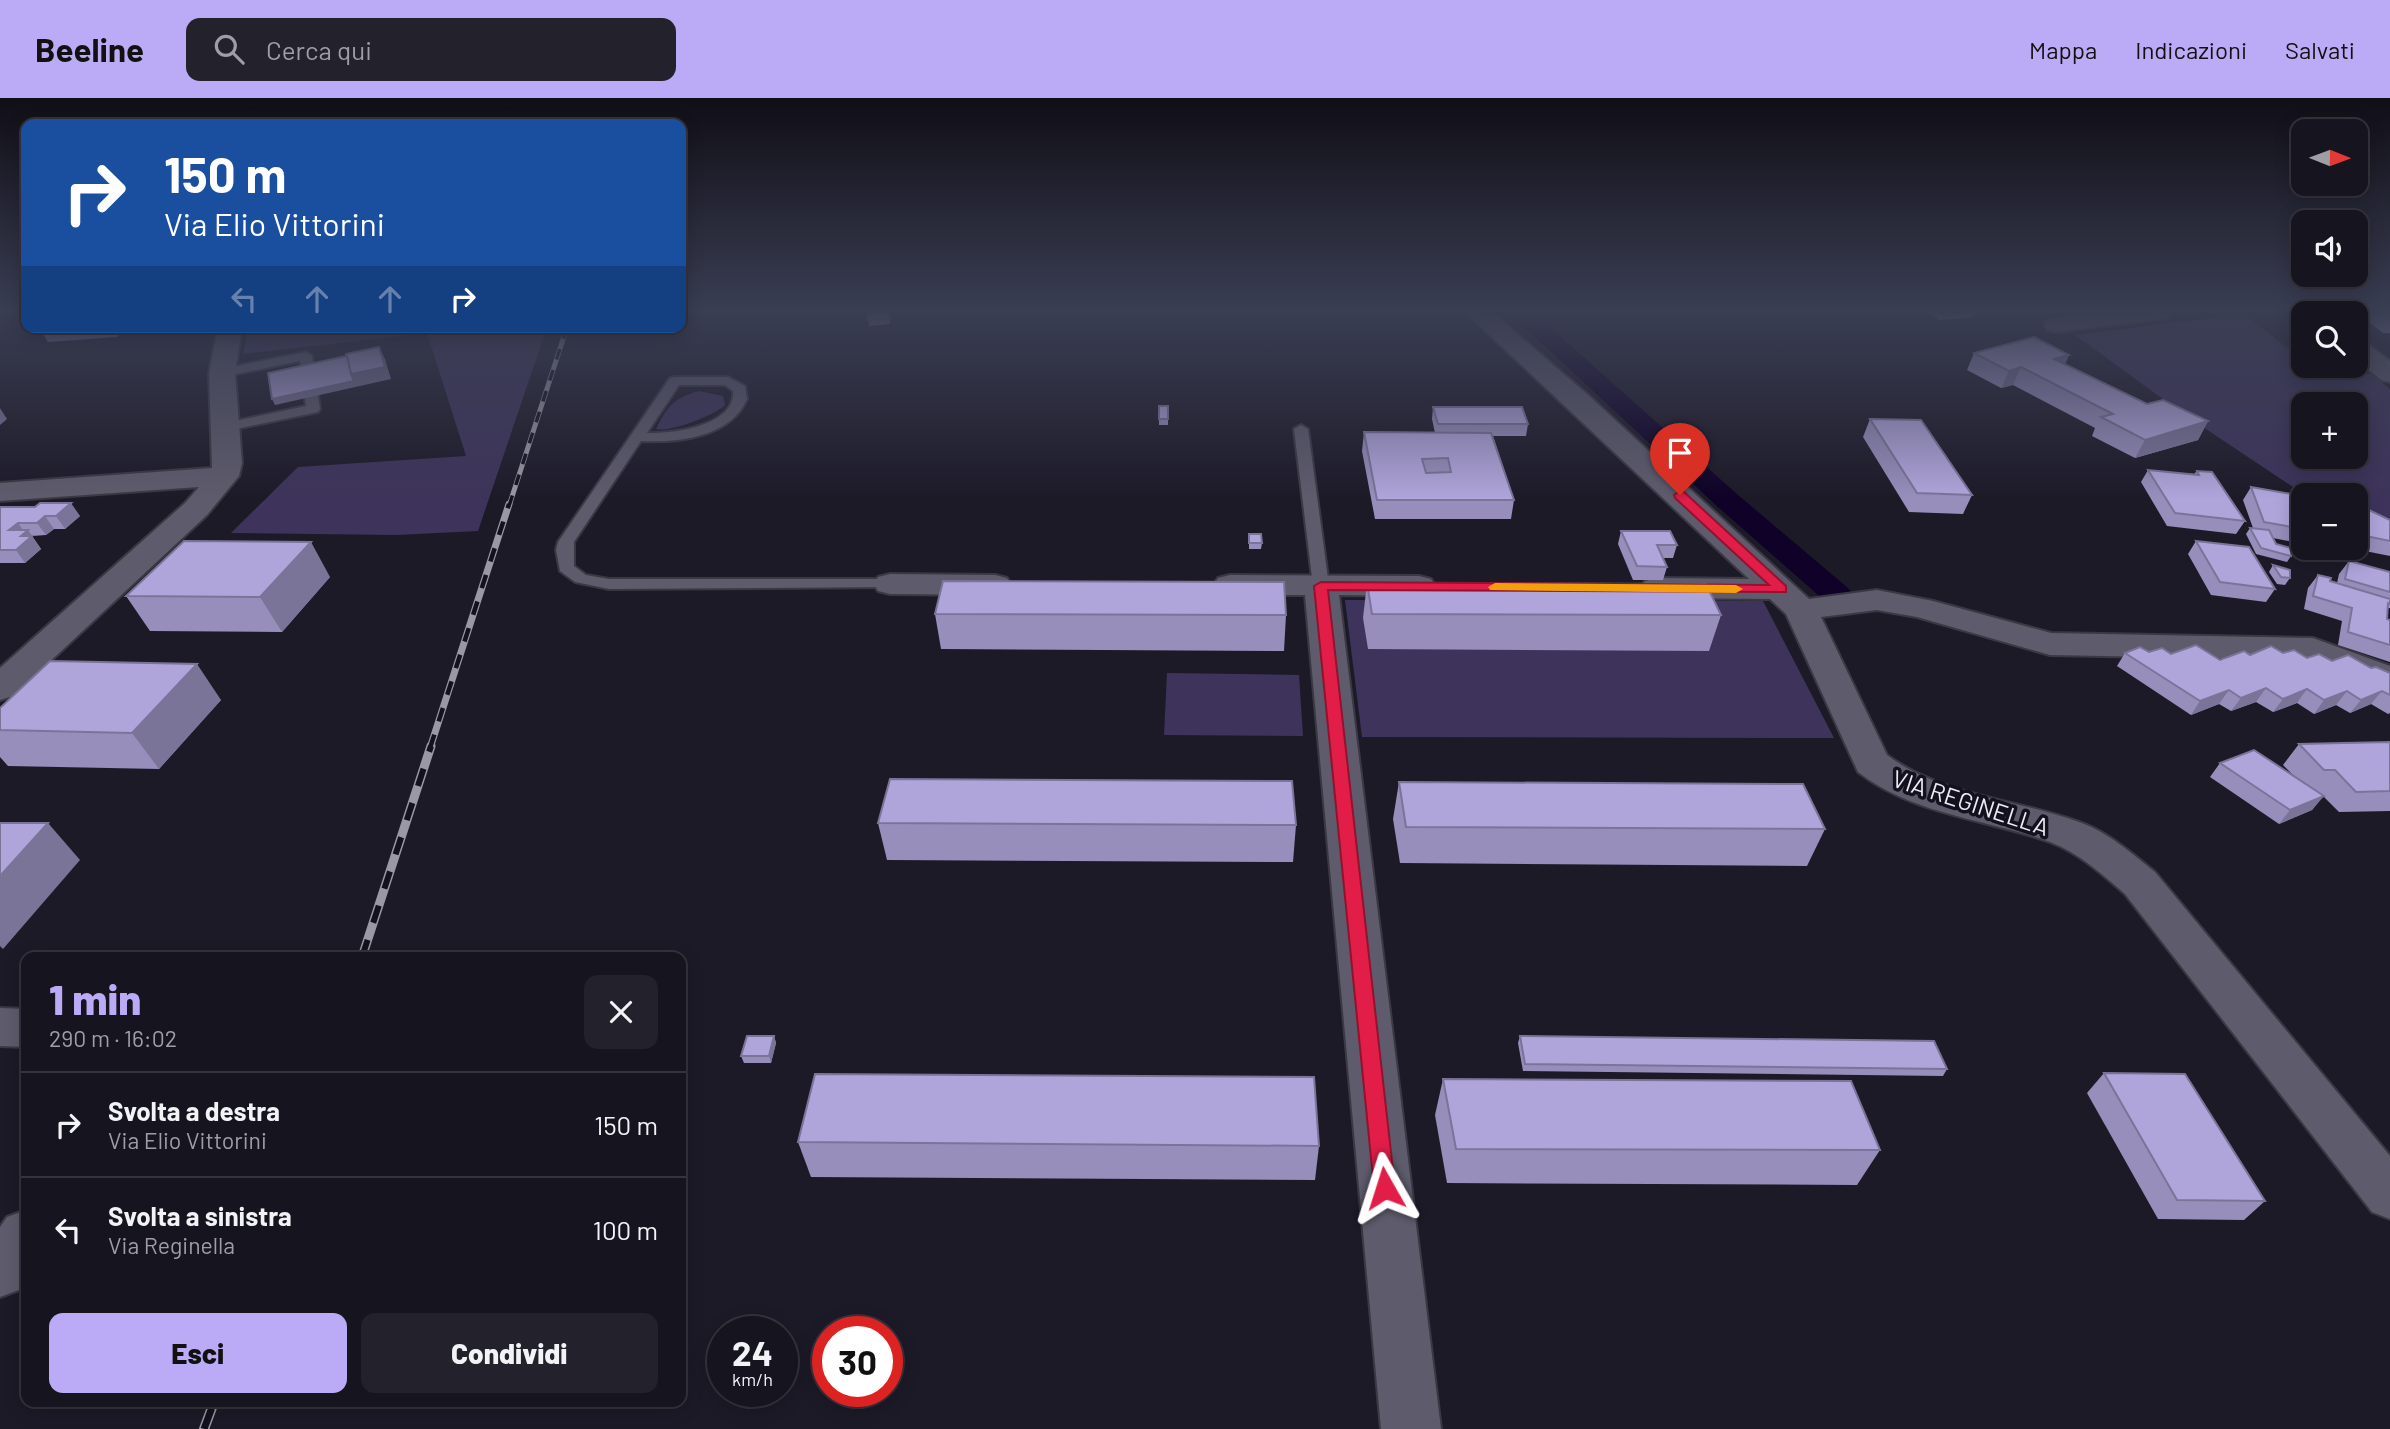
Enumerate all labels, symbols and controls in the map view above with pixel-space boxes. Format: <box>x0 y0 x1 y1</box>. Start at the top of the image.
search box <box>186 18 676 81</box>
text: Beeline <box>35 29 144 69</box>
icon: search <box>210 30 248 68</box>
text: Cerca qui <box>266 34 372 65</box>
text: Mappa <box>2029 35 2097 64</box>
text: Indicazioni <box>2135 35 2247 64</box>
text: Salvati <box>2285 35 2355 64</box>
north arrow <box>2291 119 2368 196</box>
map controls <box>2291 119 2368 560</box>
text: 150 m <box>164 144 286 203</box>
icon: right <box>49 147 140 238</box>
text: Via Elio Vittorini <box>164 204 385 242</box>
button: sound <box>2291 210 2368 287</box>
icon: left <box>225 280 263 318</box>
icon: ahead <box>298 280 336 318</box>
icon: ahead <box>371 280 409 318</box>
icon: right <box>444 280 482 318</box>
button: search <box>2291 301 2368 378</box>
button: + <box>2291 392 2368 469</box>
pin <box>1650 423 1710 495</box>
icon: arrive <box>1661 434 1699 472</box>
button: − <box>2291 483 2368 560</box>
street label: VIA REGINELLA <box>1889 763 2053 841</box>
text: 1 min <box>49 973 141 1023</box>
button: close <box>584 975 658 1049</box>
text: 290 m · 16:02 <box>49 1024 177 1052</box>
text: Svolta a destra <box>108 1095 280 1126</box>
icon: right <box>49 1106 87 1144</box>
text: 150 m <box>594 1109 658 1140</box>
text: Via Elio Vittorini <box>108 1126 267 1154</box>
position arrow <box>1348 1151 1422 1225</box>
text: Svolta a sinistra <box>108 1200 292 1231</box>
icon: left <box>49 1211 87 1249</box>
text: 100 m <box>593 1214 658 1245</box>
text: Via Reginella <box>108 1231 235 1259</box>
button: Esci <box>49 1313 347 1393</box>
button: Condividi <box>361 1313 658 1393</box>
speed limit sign: 30 <box>812 1316 903 1407</box>
text: 24 <box>732 1331 773 1373</box>
text: km/h <box>732 1368 773 1390</box>

